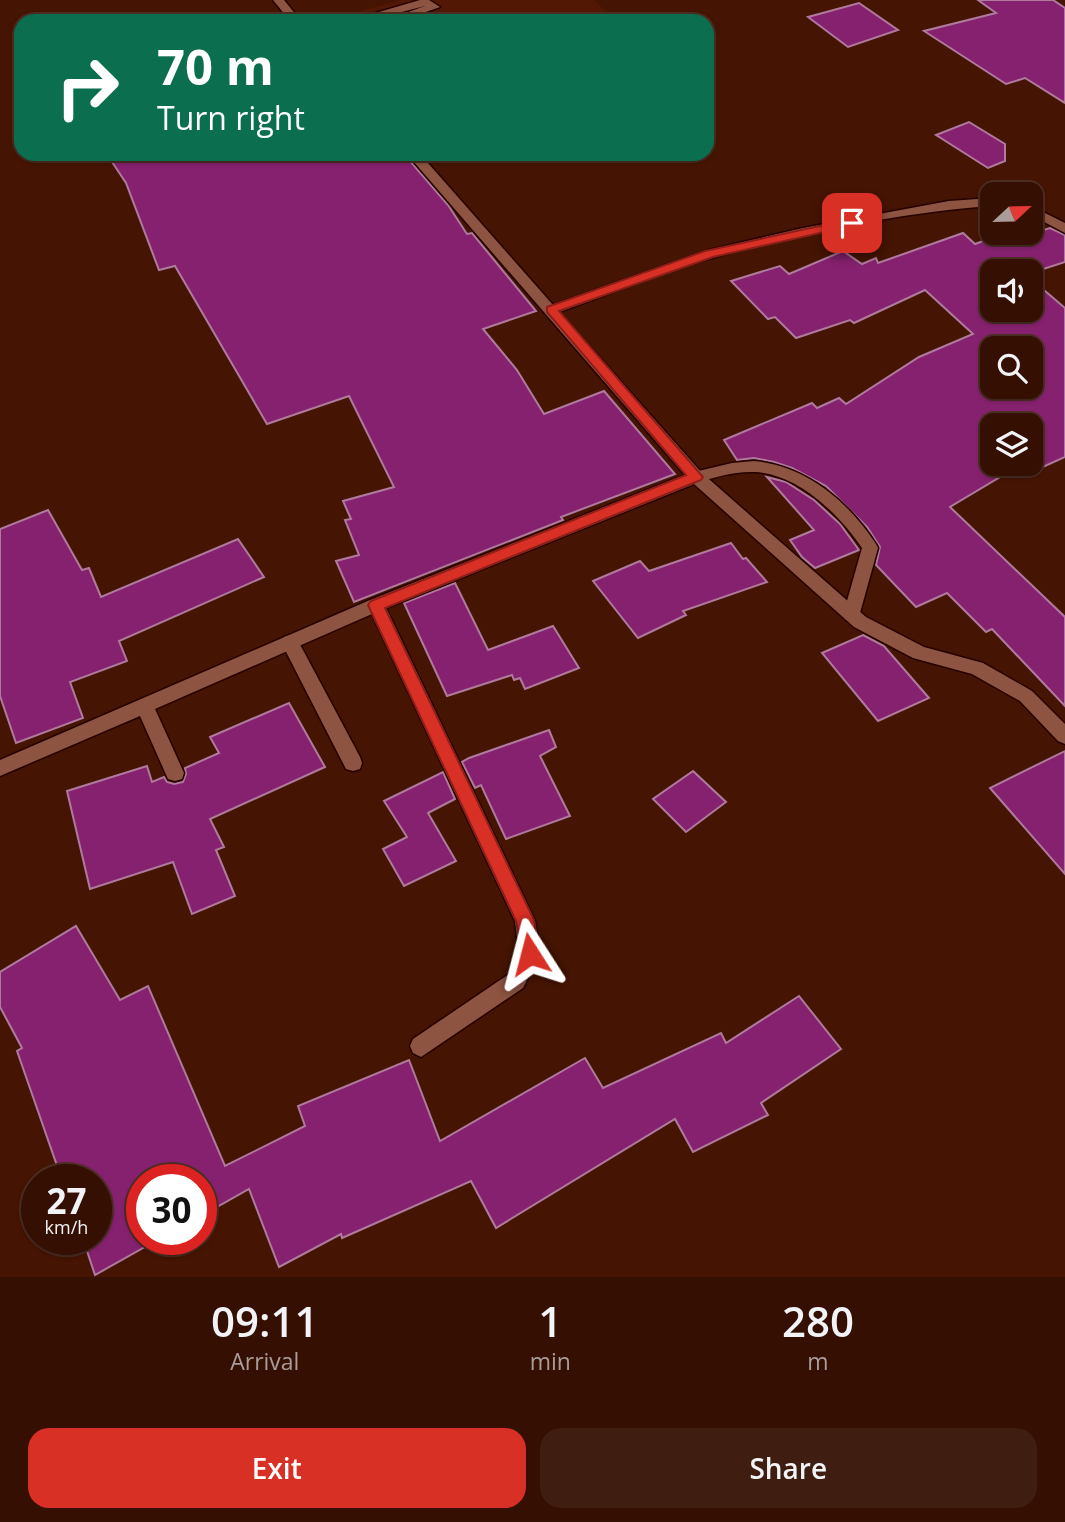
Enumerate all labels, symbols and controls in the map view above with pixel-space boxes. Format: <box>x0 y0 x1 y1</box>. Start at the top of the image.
text: 70 m <box>157 33 274 99</box>
icon: right <box>42 42 133 133</box>
text: Turn right <box>157 96 305 139</box>
north arrow <box>980 182 1043 245</box>
map controls <box>980 182 1043 476</box>
pin <box>822 193 882 253</box>
icon: arrive <box>833 204 871 242</box>
button: sound <box>980 259 1043 322</box>
button: search <box>980 336 1043 399</box>
button: layers <box>980 413 1043 476</box>
position arrow <box>493 917 567 991</box>
speed limit sign: 30 <box>126 1164 217 1255</box>
text: 27 <box>46 1177 87 1224</box>
text: km/h <box>45 1215 88 1239</box>
text: 09:11 <box>211 1292 319 1349</box>
text: 1 <box>538 1292 562 1349</box>
text: 280 <box>782 1292 854 1349</box>
text: Arrival <box>230 1345 299 1377</box>
text: min <box>530 1345 571 1377</box>
text: m <box>807 1345 829 1377</box>
button: Exit <box>28 1428 526 1508</box>
button: Share <box>540 1428 1037 1508</box>

